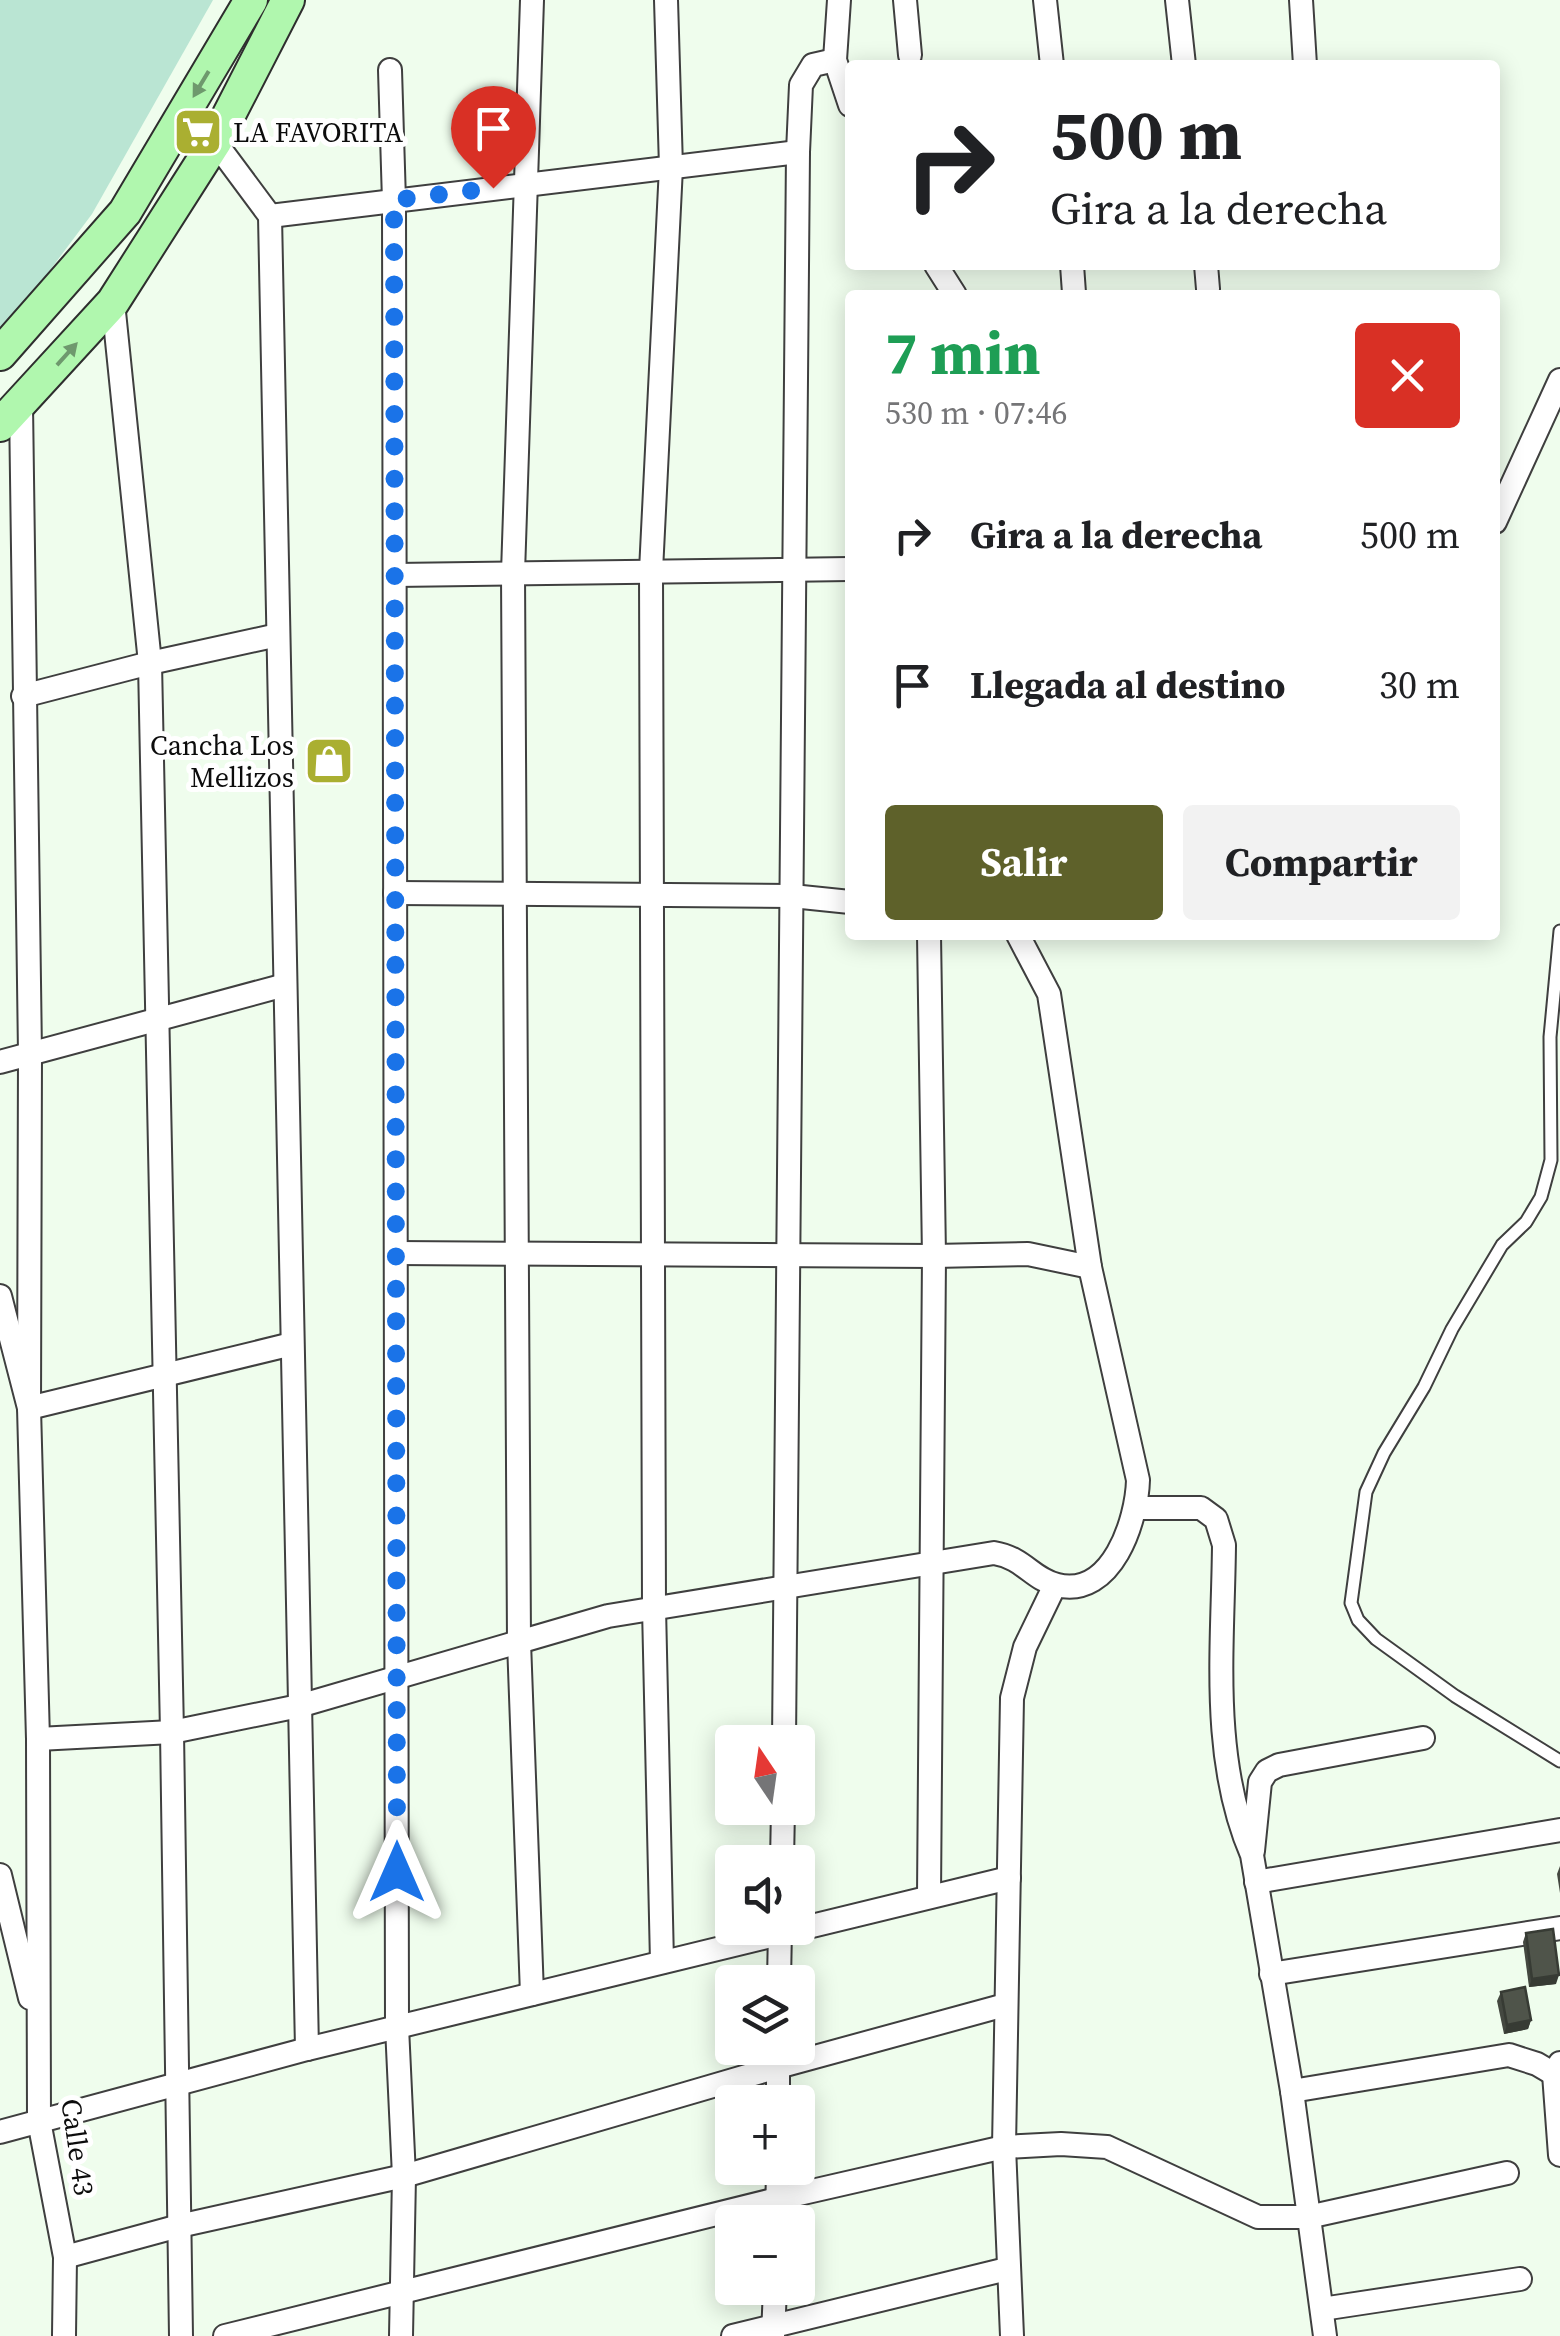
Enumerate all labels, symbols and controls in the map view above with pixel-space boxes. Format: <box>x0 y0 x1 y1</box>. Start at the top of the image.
one-way arrow <box>193 70 210 98</box>
pin <box>451 86 536 189</box>
text: 500 m <box>1050 86 1242 182</box>
icon: right <box>885 100 1015 230</box>
icon: arrive <box>466 101 521 156</box>
supermarket icon: LA FAVORITA <box>172 106 224 158</box>
place label: LA FAVORITA <box>233 113 403 151</box>
text: Gira a la derecha <box>1050 177 1387 239</box>
text: 7 min <box>885 312 1041 394</box>
button: close <box>1355 323 1460 428</box>
one-way arrow <box>55 342 78 366</box>
text: 530 m · 07:46 <box>885 391 1067 435</box>
icon: right <box>885 508 940 563</box>
text: Gira a la derecha <box>970 509 1262 561</box>
text: 500 m <box>1360 509 1460 561</box>
icon: arrive <box>885 658 940 713</box>
text: Llegada al destino <box>970 659 1286 711</box>
text: 30 m <box>1379 659 1460 711</box>
place label: Cancha Los Mellizos <box>150 726 294 796</box>
shop icon: Cancha Los Mellizos <box>303 735 355 787</box>
button: Salir <box>885 805 1163 920</box>
button: Compartir <box>1183 805 1460 920</box>
north arrow <box>715 1725 815 1825</box>
map controls <box>715 1725 815 2305</box>
position arrow <box>345 1820 449 1924</box>
button: sound <box>715 1845 815 1945</box>
button: layers <box>715 1965 815 2065</box>
button: + <box>715 2085 815 2185</box>
street label: Calle 43 <box>52 2096 104 2198</box>
button: − <box>715 2205 815 2305</box>

